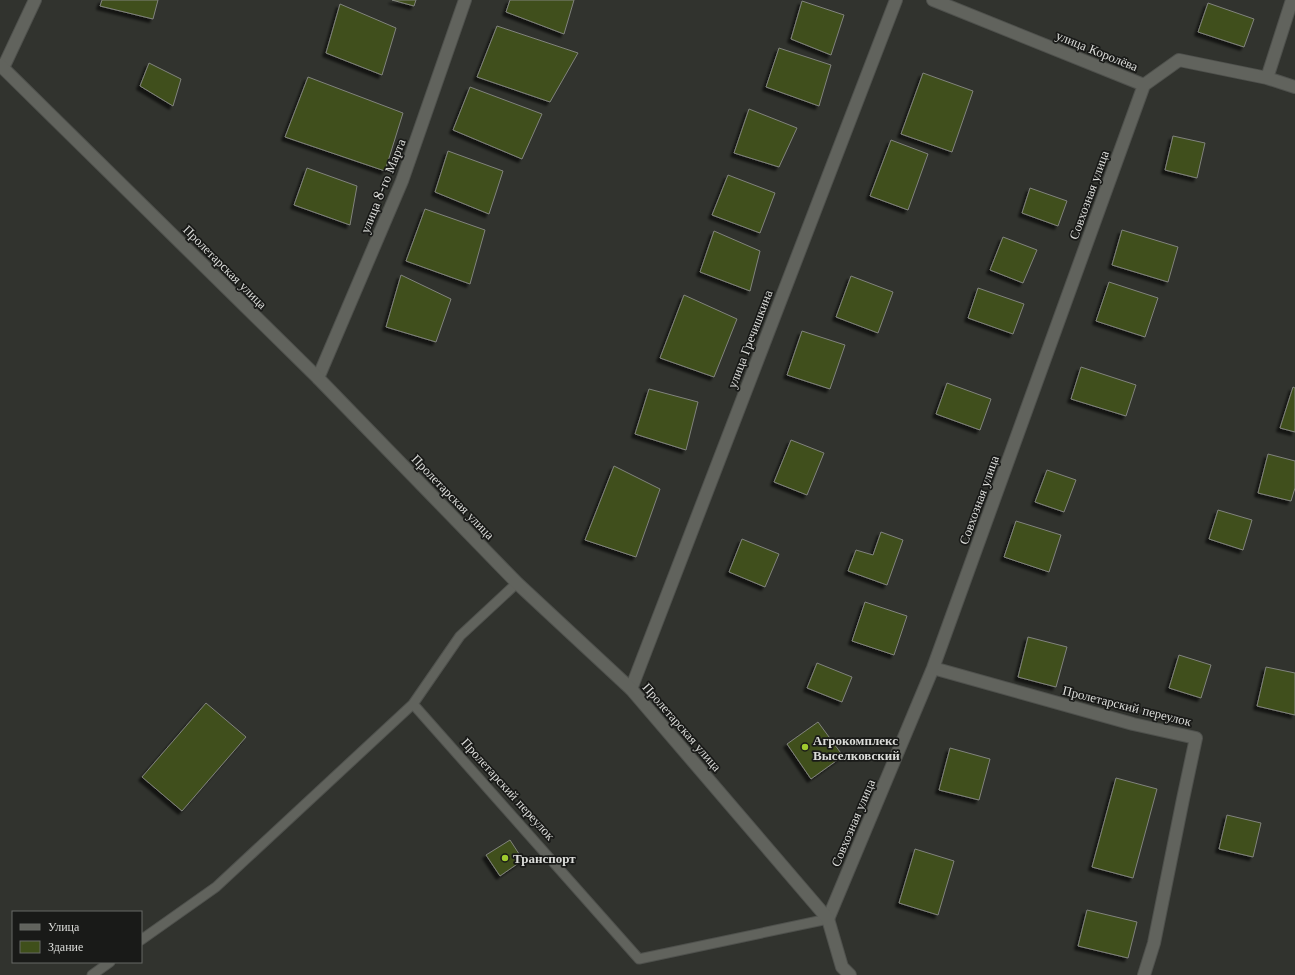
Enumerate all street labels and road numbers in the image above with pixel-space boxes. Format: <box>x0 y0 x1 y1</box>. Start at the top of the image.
street label: улица Королёва <box>1053 27 1141 75</box>
street label: улица 8-го Марта <box>356 136 410 236</box>
street label: Совхозная улица <box>1065 148 1113 242</box>
street label: Пролетарская улица <box>179 221 271 313</box>
street label: улица Гречишкина <box>723 287 777 391</box>
street label: Пролетарская улица <box>408 451 498 543</box>
street label: Совхозная улица <box>955 453 1003 547</box>
street label: Пролетарская улица <box>639 679 725 775</box>
street label: Пролетарский переулок <box>1061 682 1194 730</box>
street label: Пролетарский переулок <box>457 734 559 844</box>
street label: Совхозная улица <box>827 776 879 869</box>

